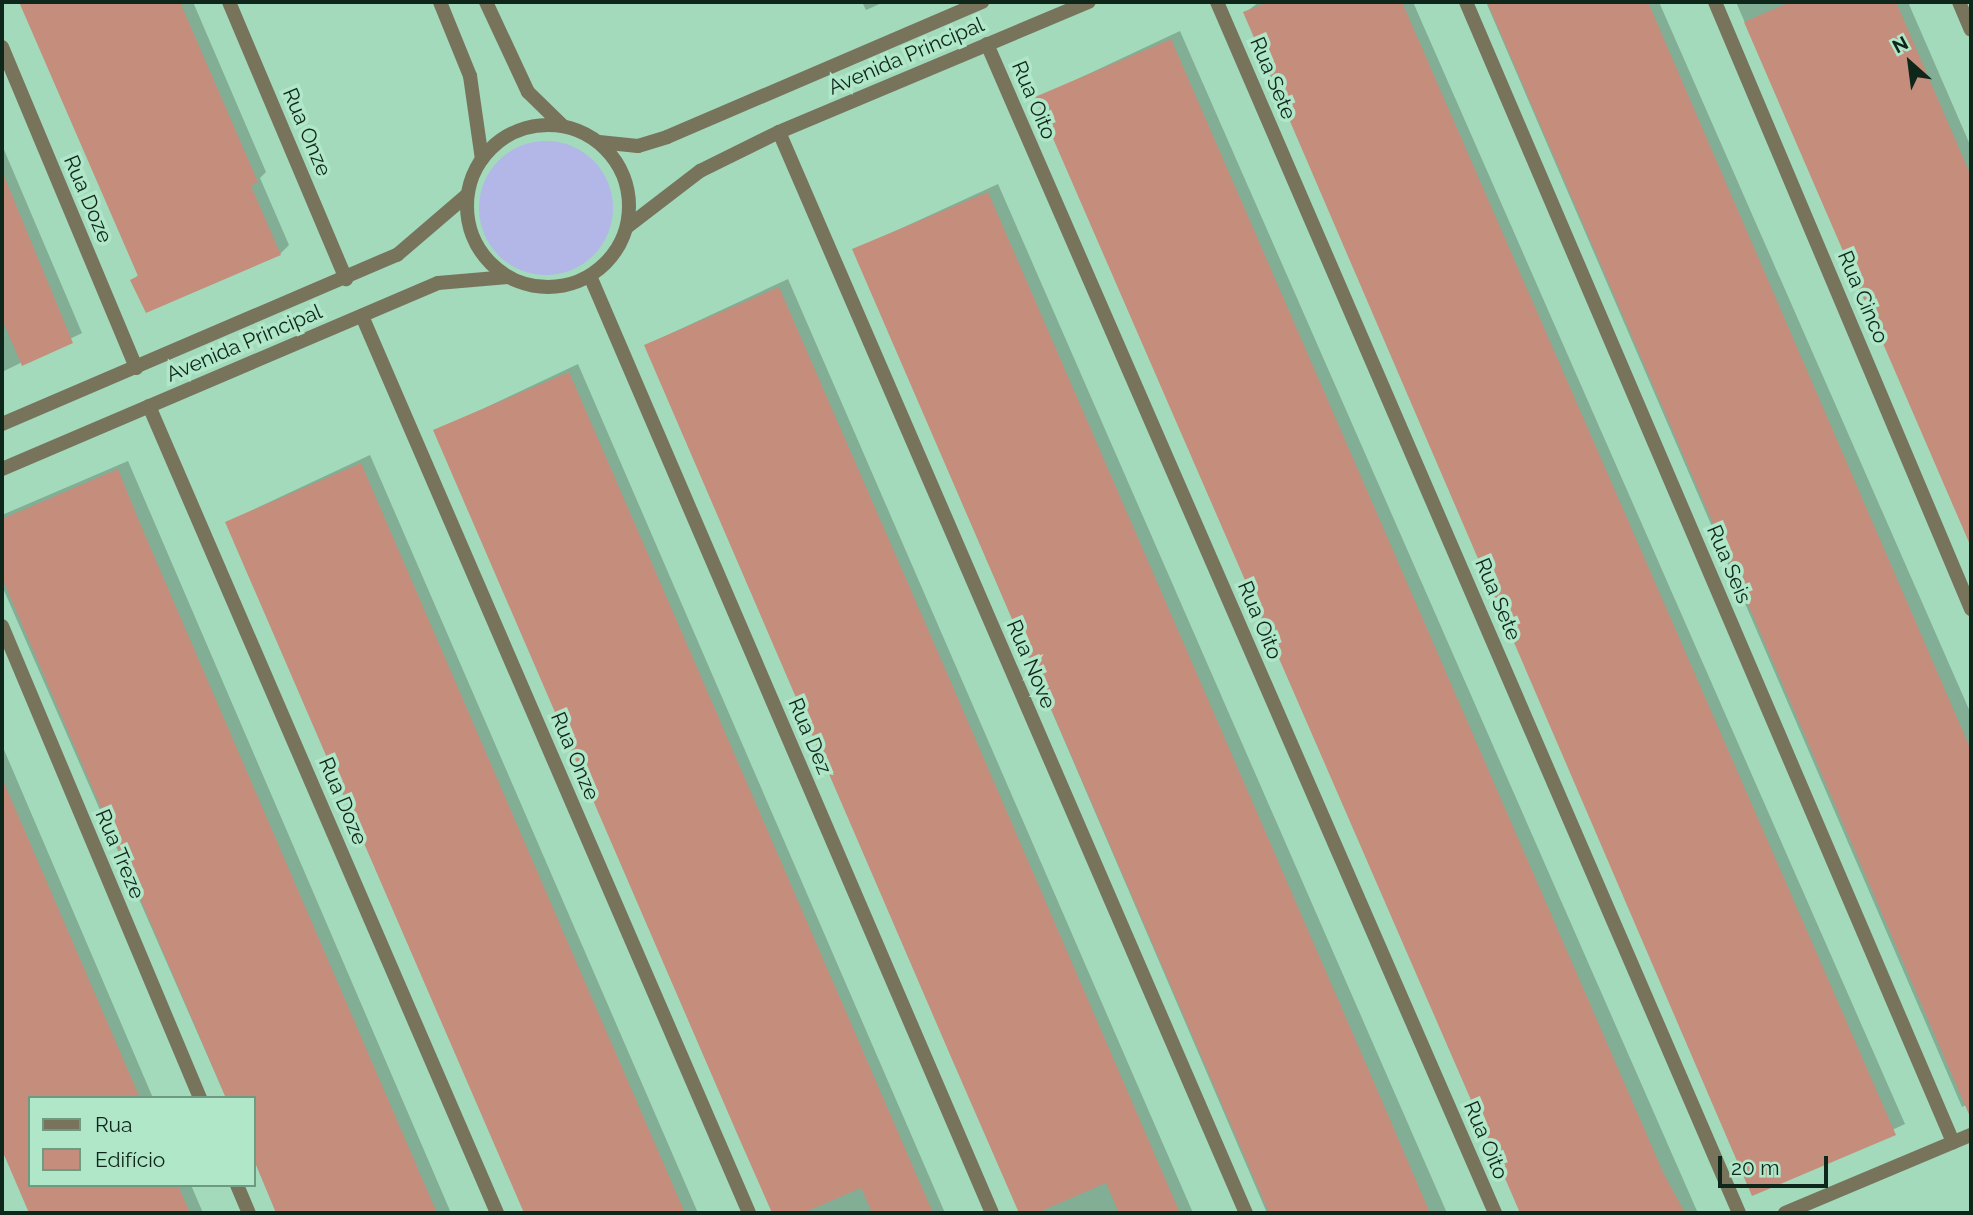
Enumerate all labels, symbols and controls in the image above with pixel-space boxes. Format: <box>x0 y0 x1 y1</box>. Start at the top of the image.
street label: Avenida Principal <box>824 12 988 100</box>
north arrow <box>1875 28 1945 98</box>
text: N <box>1889 31 1912 58</box>
street label: Rua Sete <box>1244 33 1302 123</box>
street label: Rua Oito <box>1006 57 1062 143</box>
street label: Rua Onze <box>277 84 337 180</box>
street label: Rua Doze <box>58 151 118 247</box>
street label: Rua Cinco <box>1832 247 1894 347</box>
street label: Avenida Principal <box>162 299 326 387</box>
street label: Rua Seis <box>1701 521 1757 607</box>
street label: Rua Sete <box>1469 554 1527 644</box>
street label: Rua Oito <box>1232 577 1288 663</box>
street label: Rua Nove <box>1001 616 1061 712</box>
street label: Rua Dez <box>783 694 837 778</box>
street label: Rua Onze <box>545 708 605 804</box>
street label: Rua Doze <box>313 753 373 849</box>
street label: Rua Treze <box>90 805 150 903</box>
legend <box>28 1096 256 1187</box>
street label: Rua Oito <box>1458 1097 1514 1183</box>
text: Rua <box>95 1112 132 1137</box>
scale bar <box>1721 1142 1831 1186</box>
text: Edifício <box>95 1147 165 1172</box>
text: 20 m <box>1731 1155 1779 1180</box>

